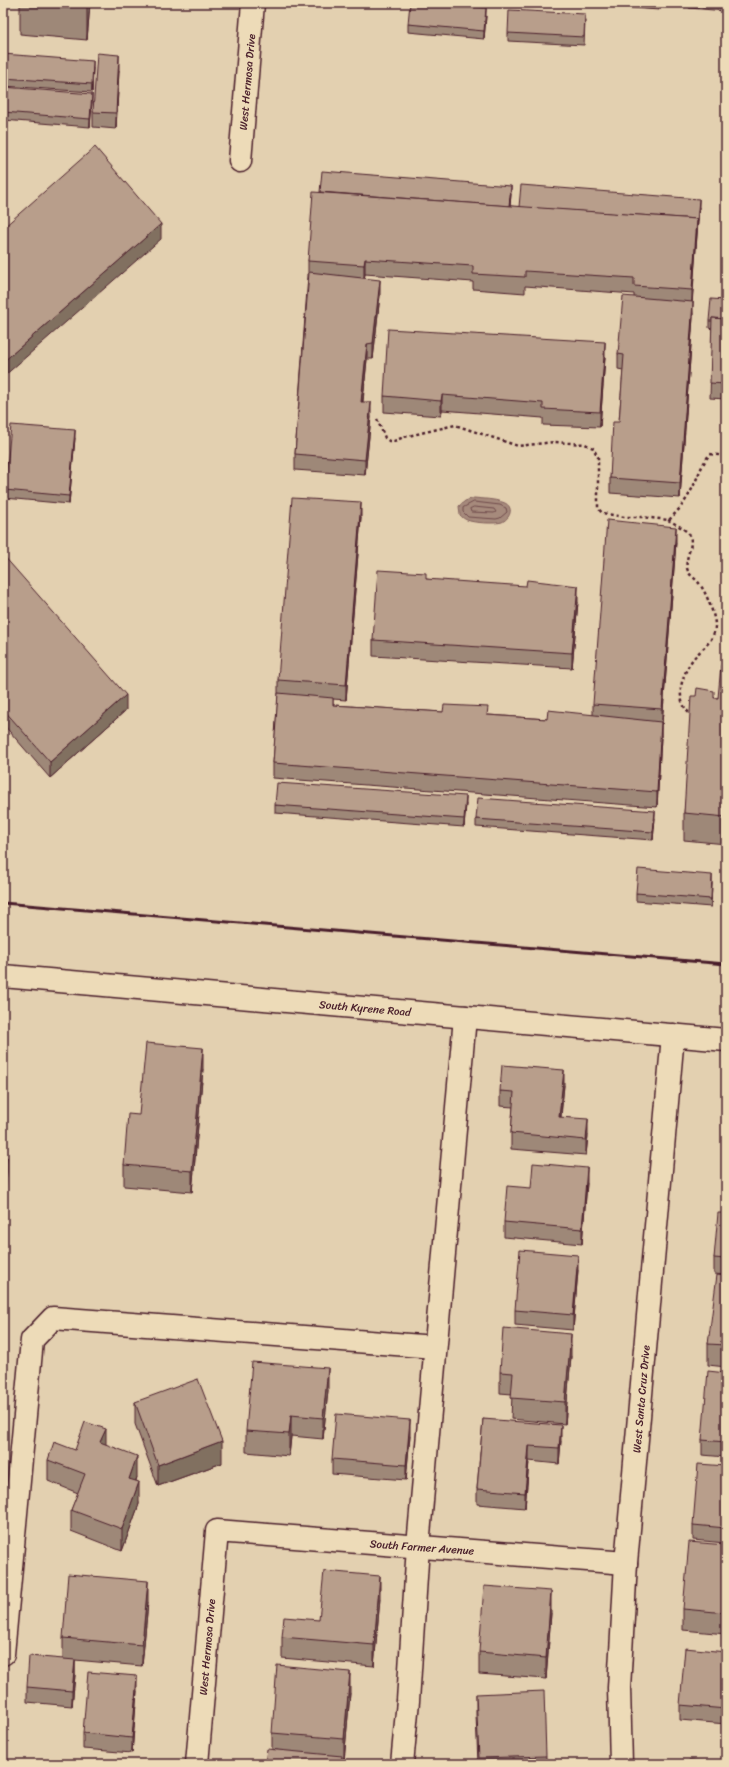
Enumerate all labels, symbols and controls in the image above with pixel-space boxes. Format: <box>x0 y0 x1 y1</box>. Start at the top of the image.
street label: West Hermosa Drive <box>234 32 261 131</box>
street label: South Kyrene Road <box>318 995 413 1022</box>
street label: West Santa Cruz Drive <box>627 1344 656 1454</box>
street label: South Farmer Avenue <box>369 1534 475 1561</box>
street label: West Hermosa Drive <box>194 1597 221 1696</box>

